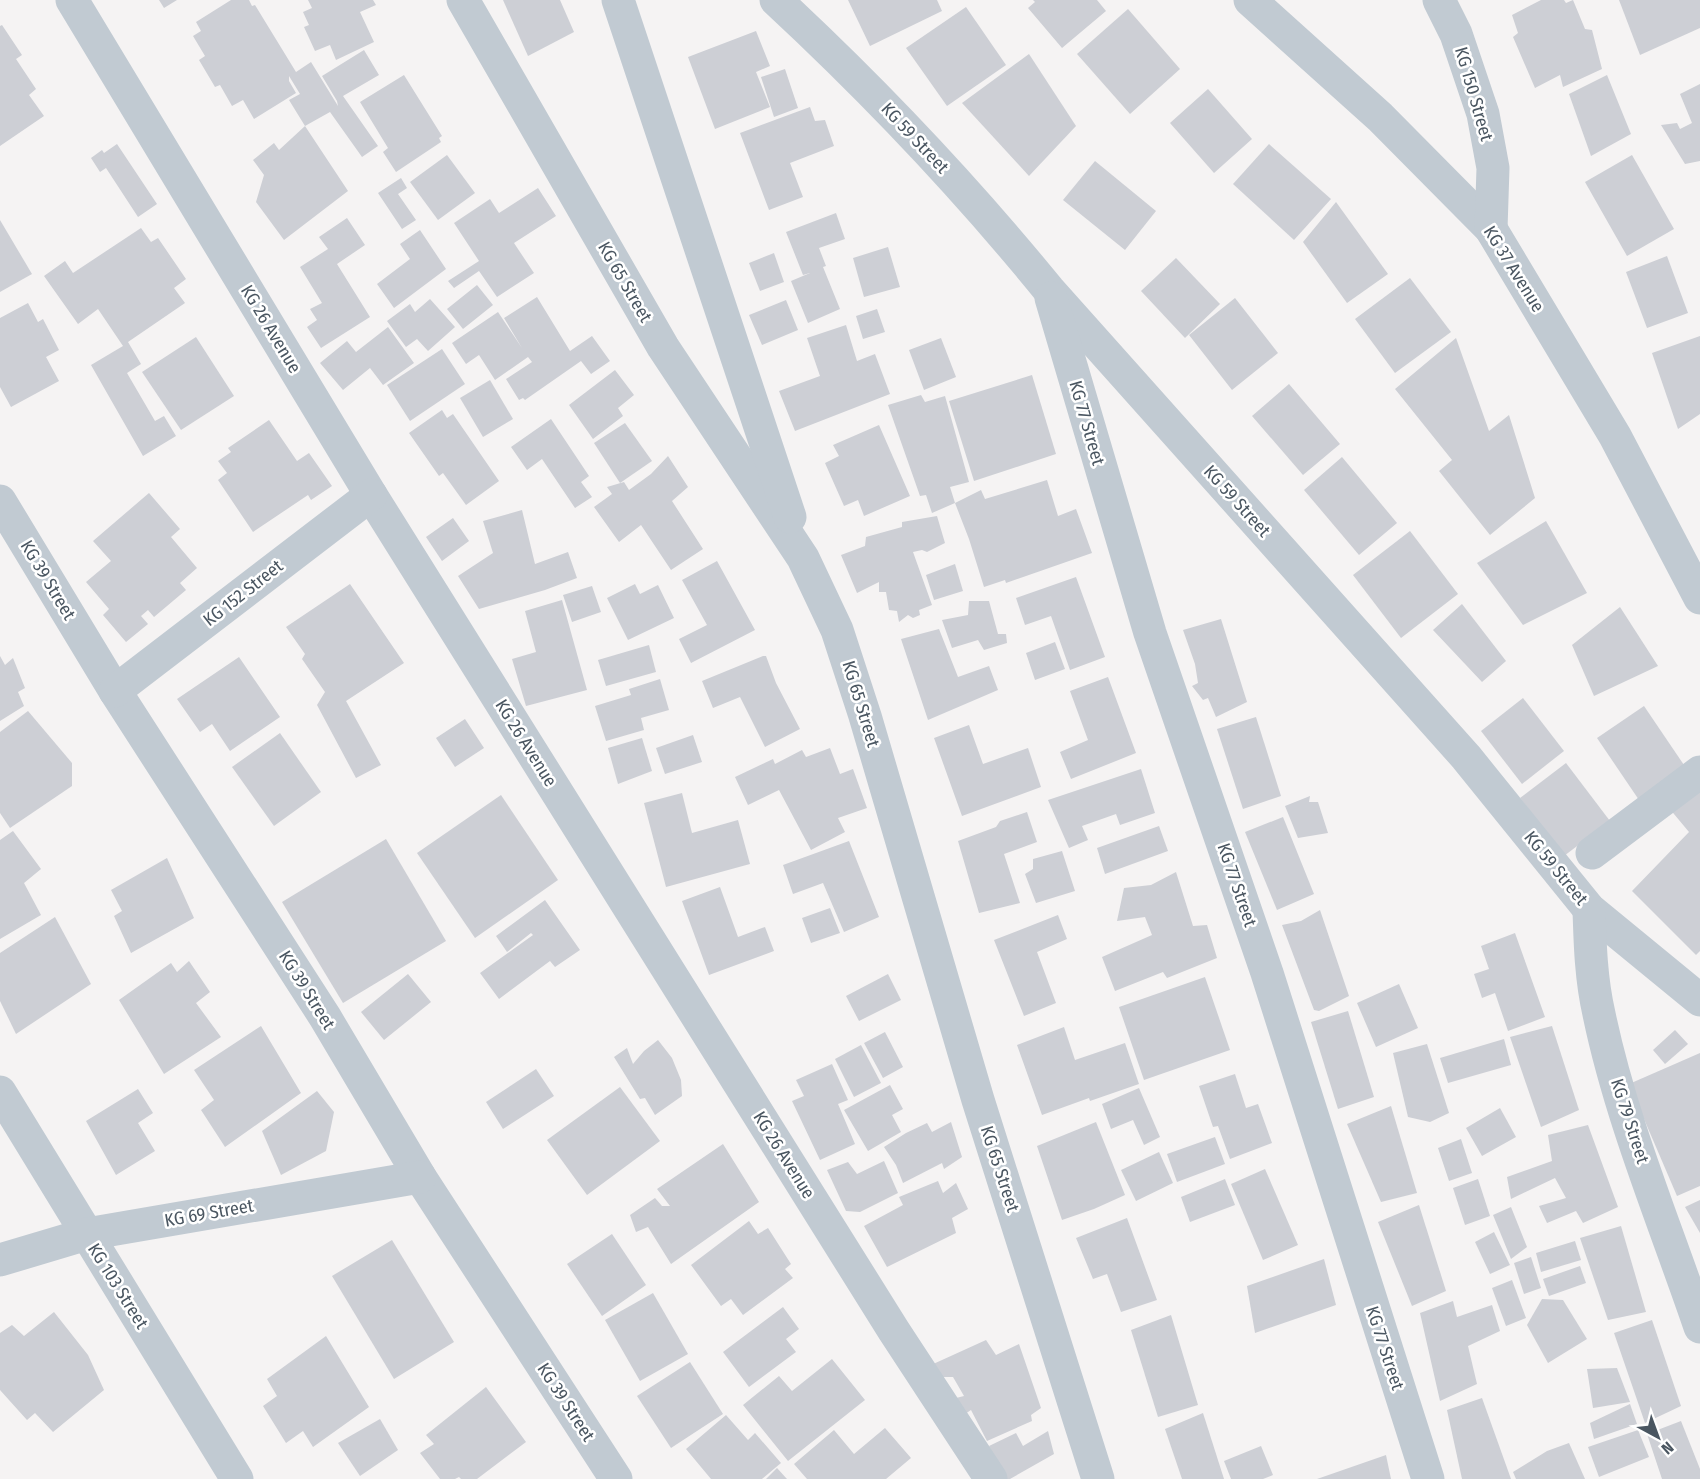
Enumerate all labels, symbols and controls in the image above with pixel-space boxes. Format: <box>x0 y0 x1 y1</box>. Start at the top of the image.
street label: KG 150 Street <box>1450 44 1498 144</box>
street label: KG 59 Street <box>877 98 953 178</box>
street label: KG 37 Avenue <box>1479 222 1549 316</box>
street label: KG 65 Street <box>593 238 657 326</box>
street label: KG 26 Avenue <box>236 281 306 377</box>
street label: KG 77 Street <box>1064 378 1110 468</box>
street label: KG 59 Street <box>1199 461 1275 542</box>
street label: KG 39 Street <box>16 536 80 624</box>
street label: KG 152 Street <box>199 555 287 631</box>
street label: KG 65 Street <box>837 658 885 750</box>
street label: KG 26 Avenue <box>490 695 562 791</box>
street label: KG 59 Street <box>1519 826 1593 910</box>
street label: KG 77 Street <box>1212 840 1262 930</box>
street label: KG 39 Street <box>274 946 340 1034</box>
street label: KG 79 Street <box>1606 1076 1654 1166</box>
street label: KG 26 Avenue <box>748 1107 820 1203</box>
street label: KG 65 Street <box>976 1123 1024 1215</box>
street label: KG 69 Street <box>163 1194 255 1232</box>
street label: KG 103 Street <box>83 1239 153 1333</box>
street label: KG 77 Street <box>1361 1303 1409 1393</box>
street label: KG 39 Street <box>533 1359 600 1445</box>
north arrow <box>1628 1407 1688 1467</box>
text: N <box>1658 1438 1677 1458</box>

